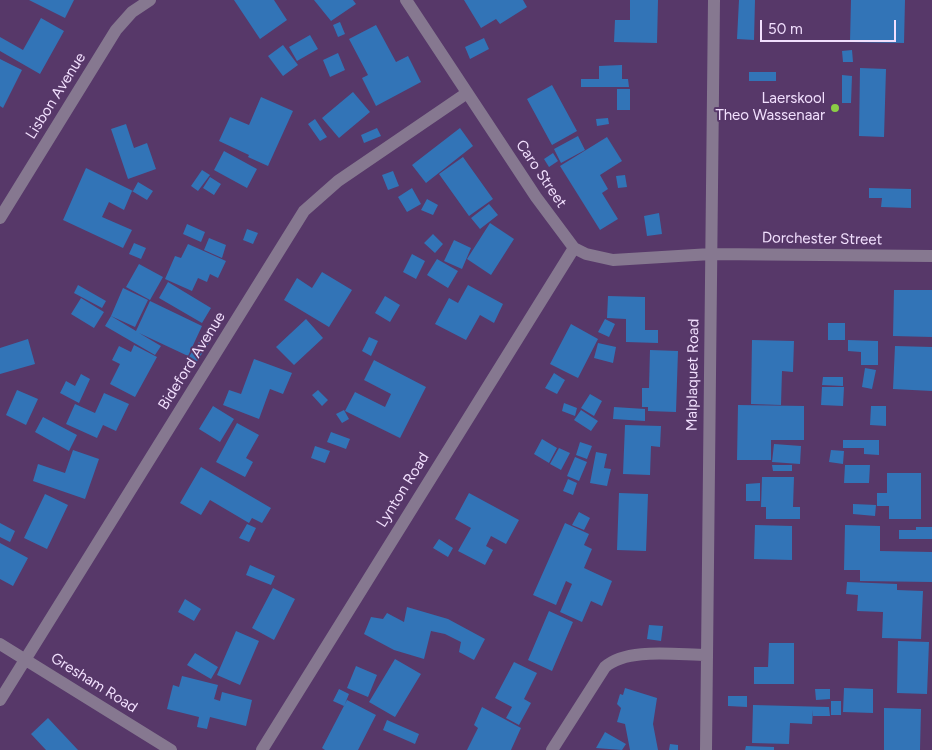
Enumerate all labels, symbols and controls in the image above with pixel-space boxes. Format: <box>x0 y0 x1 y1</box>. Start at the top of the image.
scale bar <box>762 10 898 42</box>
text: 50 m <box>768 20 803 38</box>
street label: Lisbon Avenue <box>22 49 90 143</box>
place label: Laerskool Theo Wassenaar <box>715 90 825 125</box>
marker: Laerskool Theo Wassenaar <box>829 102 841 114</box>
street label: Caro Street <box>512 137 570 211</box>
street label: Dorchester Street <box>762 229 882 249</box>
street label: Bideford Avenue <box>155 309 229 413</box>
street label: Malplaquet Road <box>683 319 703 431</box>
street label: Lynton Road <box>373 449 433 531</box>
street label: Gresham Road <box>47 649 141 717</box>

